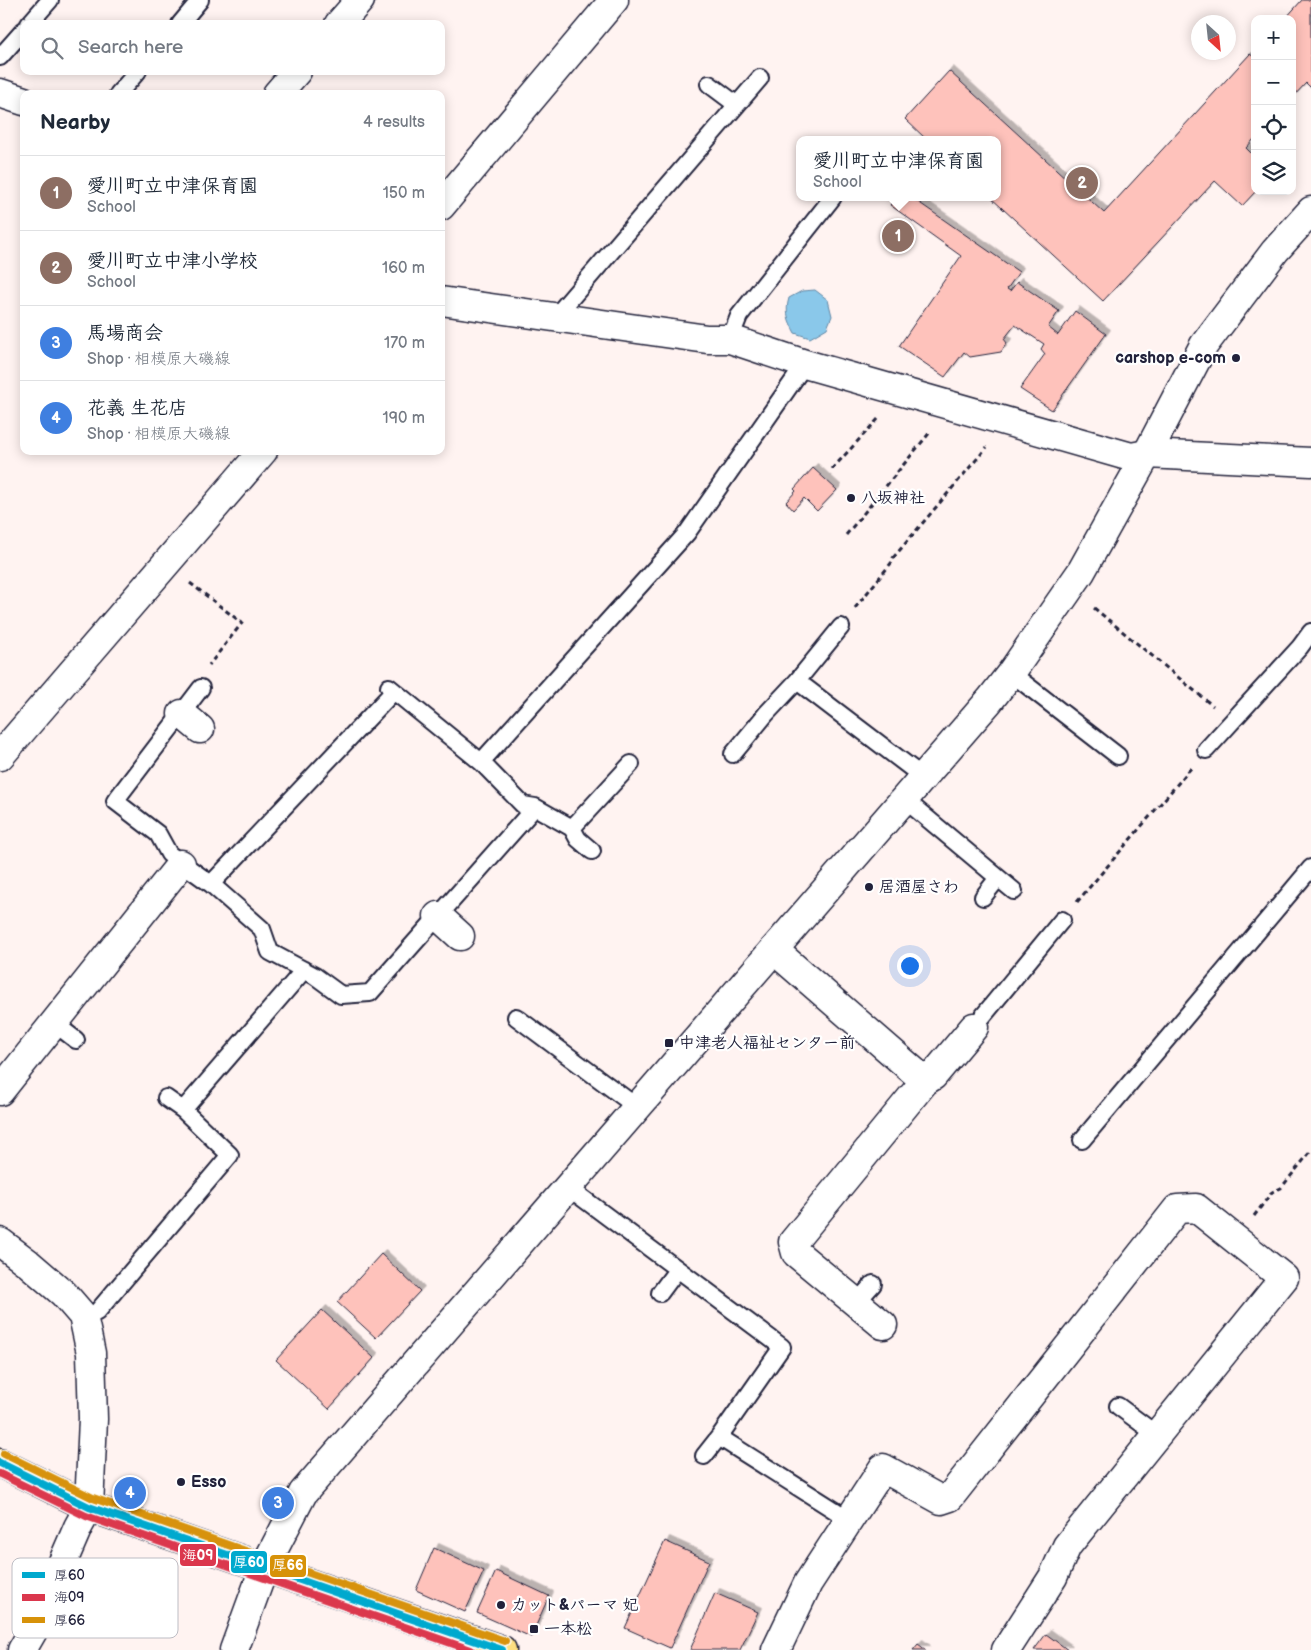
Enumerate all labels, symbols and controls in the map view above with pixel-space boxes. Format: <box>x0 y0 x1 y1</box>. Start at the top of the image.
north arrow <box>1191 15 1236 60</box>
map controls <box>1251 15 1296 195</box>
button: + <box>1251 15 1296 60</box>
search box <box>20 20 445 75</box>
icon: search <box>38 34 66 62</box>
text: Search here <box>78 36 183 59</box>
button: − <box>1251 60 1296 105</box>
button: locate <box>1251 105 1296 150</box>
text: Nearby <box>40 110 110 135</box>
text: 4 results <box>363 113 425 132</box>
popup <box>796 136 1001 201</box>
text: 愛川町立中津保育園 <box>813 150 984 173</box>
button: layers <box>1251 150 1296 195</box>
pin: 2 <box>1066 164 1098 202</box>
text: School <box>813 173 862 192</box>
text: 愛川町立中津保育園 <box>87 175 258 198</box>
text: 1 <box>53 184 59 203</box>
text: 150 m <box>383 184 425 203</box>
text: School <box>87 198 136 217</box>
pin: 1 <box>882 217 914 255</box>
text: 愛川町立中津小学校 <box>87 250 258 273</box>
text: 2 <box>51 259 61 278</box>
text: 160 m <box>382 259 425 278</box>
text: School <box>87 273 136 292</box>
text: 馬場商会 <box>87 322 163 345</box>
text: 3 <box>51 334 61 353</box>
text: 170 m <box>384 334 425 353</box>
place label: carshop e-com <box>1115 349 1226 368</box>
text: Shop · 相模原大磯線 <box>87 350 230 369</box>
marker: carshop e-com <box>1230 352 1242 364</box>
text: 花義 生花店 <box>87 397 187 420</box>
text: 4 <box>51 409 61 428</box>
text: 190 m <box>383 409 425 428</box>
text: Shop · 相模原大磯線 <box>87 425 230 444</box>
place label: 八坂神社 <box>861 489 925 508</box>
marker: 八坂神社 <box>845 492 857 504</box>
place label: 居酒屋さわ <box>879 878 959 897</box>
marker: 居酒屋さわ <box>863 881 875 893</box>
your location <box>897 953 923 979</box>
place label: 中津老人福祉センター前 <box>679 1034 855 1053</box>
marker: 中津老人福祉センター前 <box>663 1037 675 1049</box>
place label: Esso <box>191 1473 226 1492</box>
pin: 4 <box>114 1474 146 1512</box>
marker: Esso <box>175 1476 187 1488</box>
pin: 3 <box>262 1484 294 1522</box>
line badge: 海09 <box>179 1543 217 1567</box>
text: 海09 <box>183 1547 213 1564</box>
line badge: 厚60 <box>230 1550 268 1574</box>
text: 厚60 <box>233 1554 265 1571</box>
line badge: 厚66 <box>269 1554 307 1578</box>
text: 厚66 <box>273 1557 303 1574</box>
legend <box>12 1558 178 1638</box>
text: 厚60 <box>54 1567 85 1584</box>
text: 海09 <box>54 1589 84 1606</box>
place label: カット&パーマ 妃 <box>511 1596 639 1615</box>
marker: カット&パーマ 妃 <box>495 1599 507 1611</box>
text: 厚66 <box>54 1612 86 1629</box>
place label: 一本松 <box>544 1620 592 1639</box>
marker: 一本松 <box>528 1623 540 1635</box>

